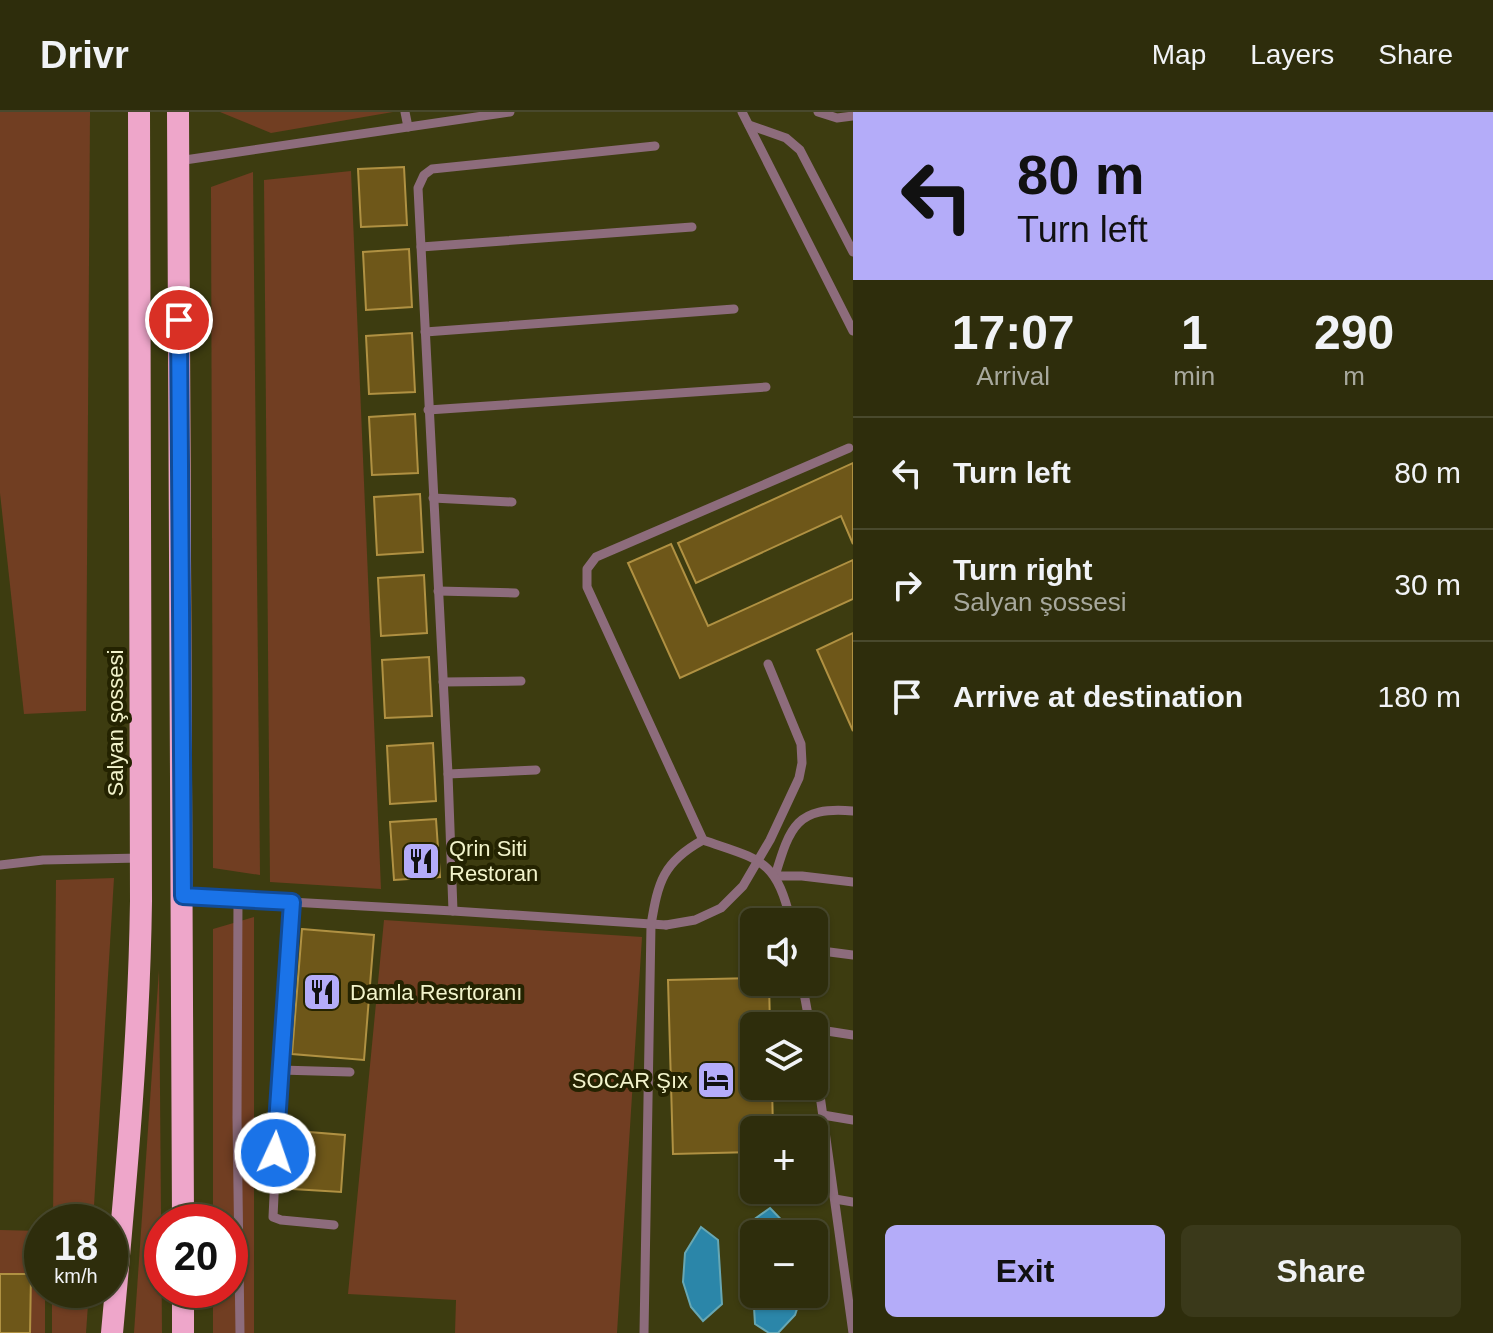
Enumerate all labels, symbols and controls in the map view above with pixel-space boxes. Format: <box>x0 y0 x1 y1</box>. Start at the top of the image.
text: Drivr <box>40 34 129 76</box>
text: Map <box>1152 39 1206 70</box>
text: Layers <box>1250 39 1334 70</box>
text: Share <box>1378 39 1453 70</box>
text: 80 m <box>1017 143 1145 206</box>
icon: left <box>885 144 989 248</box>
text: Turn left <box>1017 209 1148 250</box>
pin <box>145 286 213 354</box>
icon: arrive <box>157 298 201 342</box>
text: 17:07 <box>952 306 1075 359</box>
text: 1 <box>1181 306 1208 359</box>
text: 290 <box>1314 306 1394 359</box>
text: Arrival <box>976 361 1050 391</box>
text: min <box>1173 361 1215 391</box>
text: m <box>1343 361 1365 391</box>
icon: left <box>885 451 929 495</box>
text: Turn left <box>953 456 1071 489</box>
text: 80 m <box>1394 456 1461 489</box>
text: Turn right <box>953 553 1092 586</box>
icon: right <box>885 563 929 607</box>
text: 30 m <box>1394 568 1461 601</box>
text: Salyan şossesi <box>953 587 1126 617</box>
street label: Salyan şossesi <box>103 650 128 796</box>
icon: arrive <box>885 675 929 719</box>
text: Arrive at destination <box>953 680 1243 713</box>
text: 180 m <box>1378 680 1461 713</box>
place label: Qrin Siti Restoran <box>449 836 538 886</box>
restaurant icon: Qrin Siti Restoran <box>400 840 442 882</box>
map controls <box>740 908 828 1308</box>
button: sound <box>740 908 828 996</box>
restaurant icon: Damla Resrtoranı <box>301 971 343 1013</box>
place label: Damla Resrtoranı <box>350 980 522 1005</box>
button: layers <box>740 1012 828 1100</box>
hotel icon: SOCAR Şıx <box>695 1059 737 1101</box>
place label: SOCAR Şıx <box>572 1068 688 1093</box>
position arrow <box>233 1111 317 1195</box>
button: + <box>740 1116 828 1204</box>
speed limit sign: 20 <box>144 1204 248 1308</box>
button: − <box>740 1220 828 1308</box>
text: 18 <box>54 1224 98 1268</box>
button: Exit <box>885 1225 1165 1317</box>
button: Share <box>1181 1225 1461 1317</box>
text: km/h <box>54 1265 98 1287</box>

